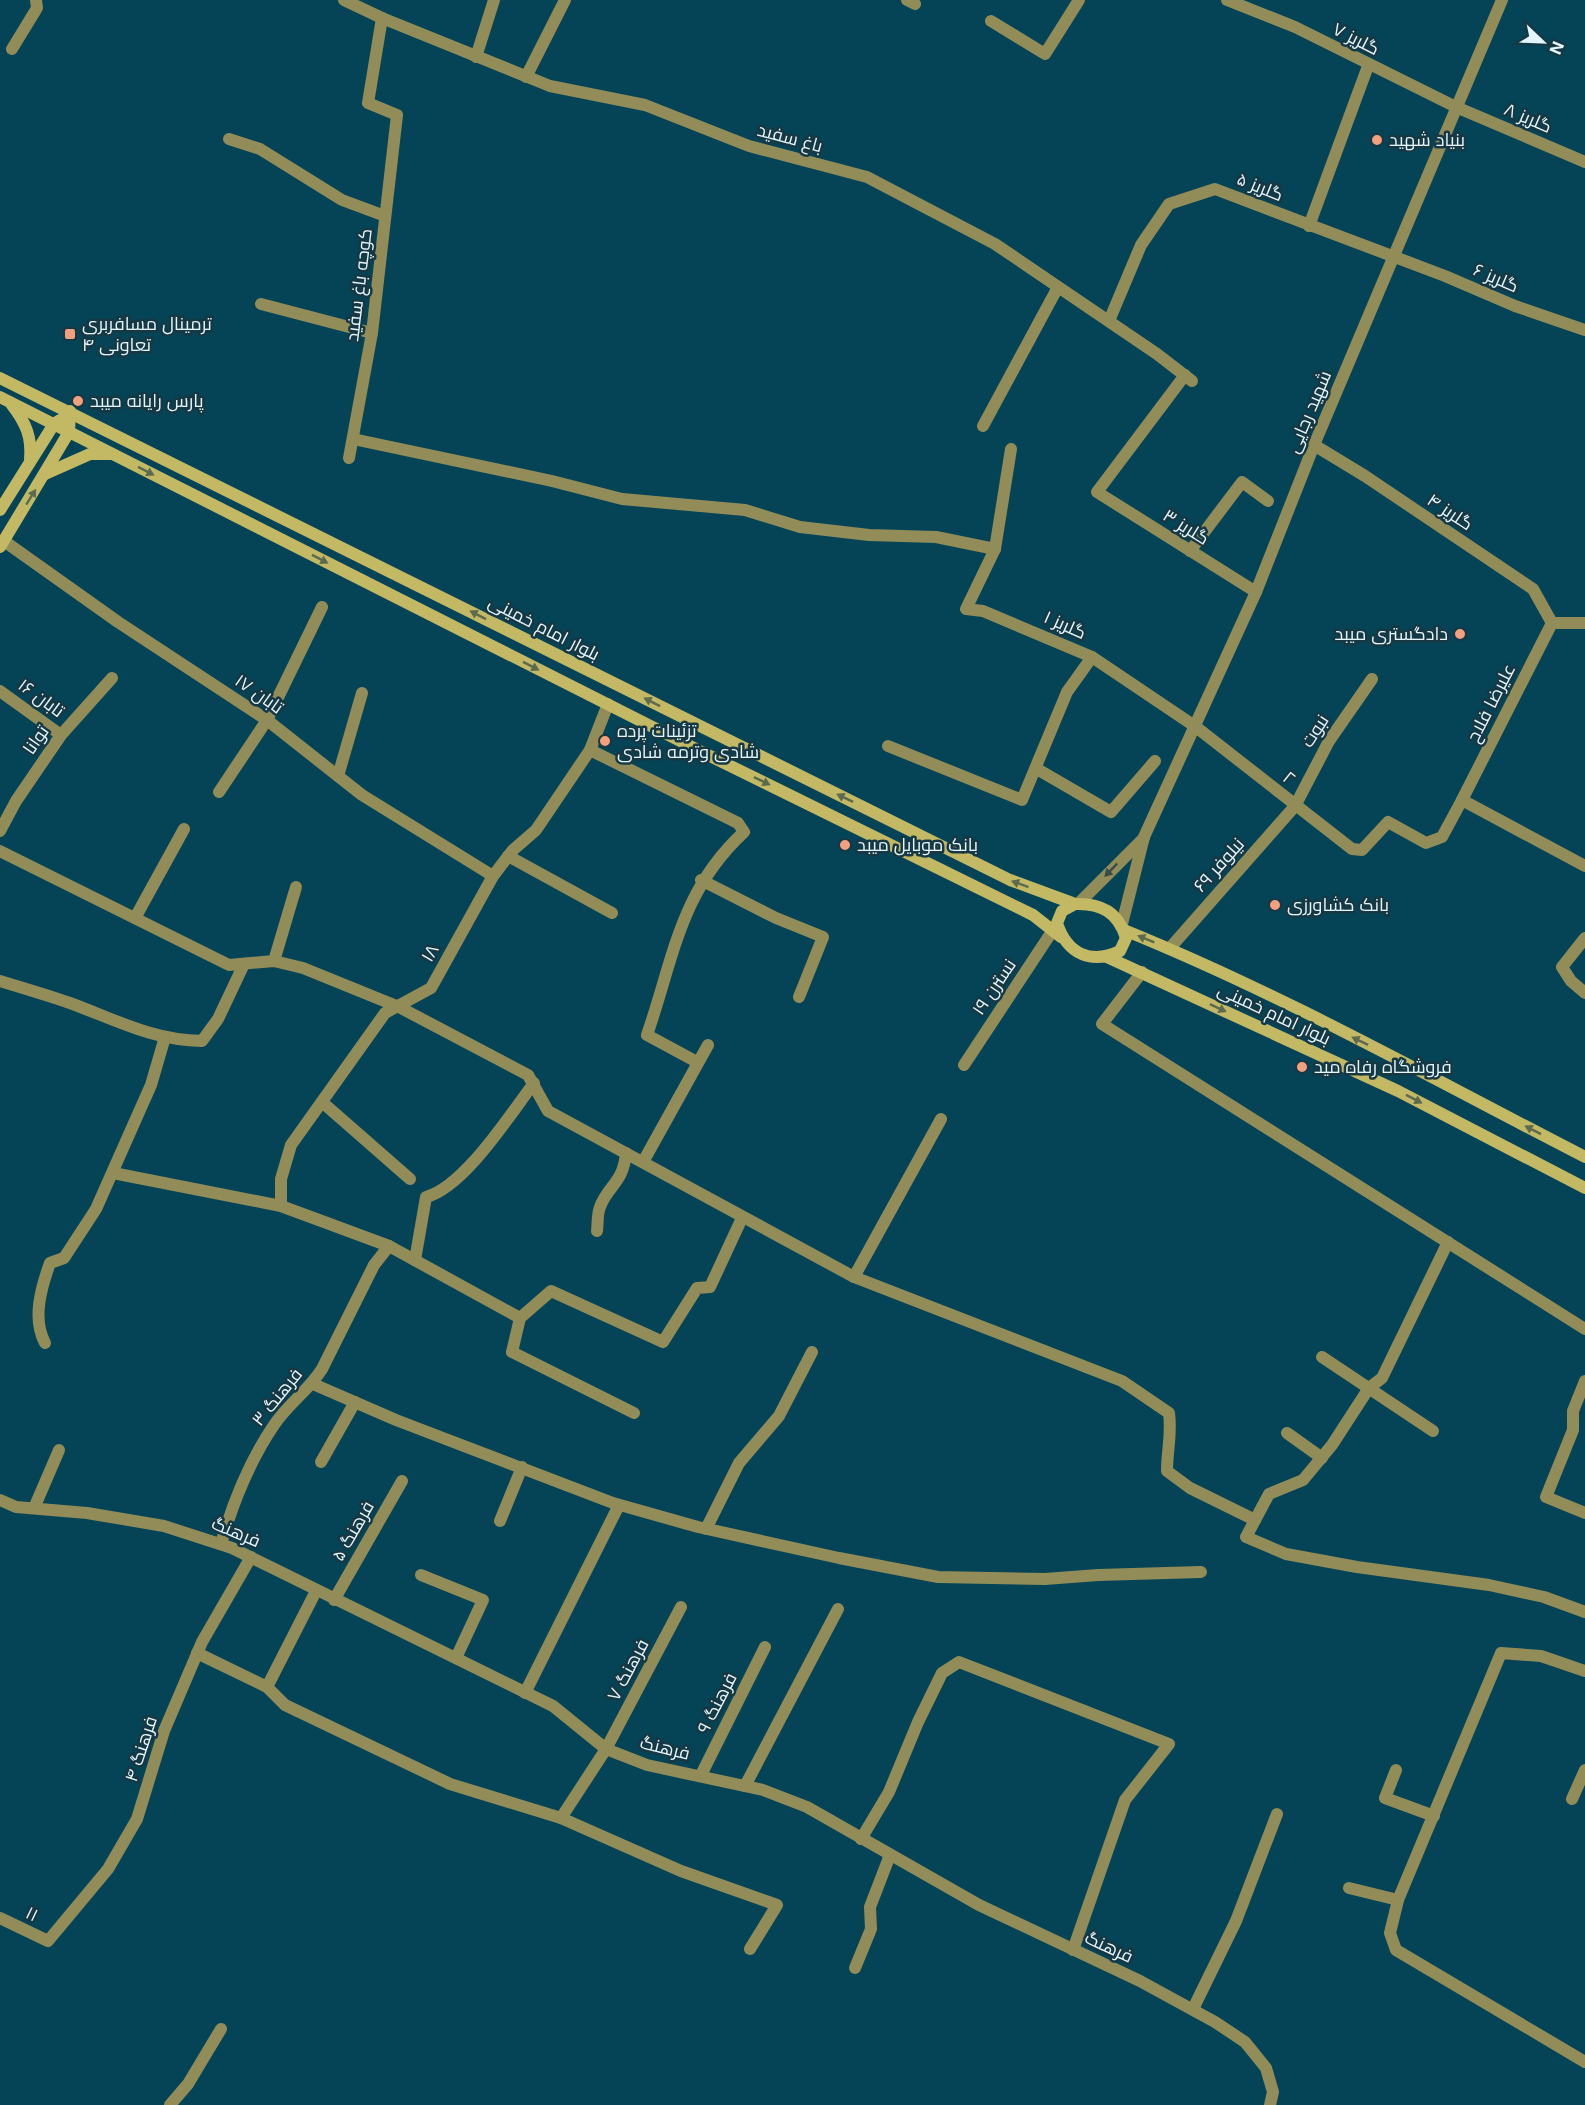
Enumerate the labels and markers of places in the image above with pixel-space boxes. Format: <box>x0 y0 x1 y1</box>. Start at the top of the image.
place label: بنیاد شهید <box>1389 129 1465 151</box>
marker: بنیاد شهید <box>1370 133 1384 147</box>
place label: ترمینال مسافربری تعاونی ۴ <box>82 313 212 356</box>
marker: ترمینال مسافربری تعاونی ۴ <box>63 327 77 341</box>
place label: پارس رایانه میبد <box>90 390 204 413</box>
marker: پارس رایانه میبد <box>71 394 85 408</box>
place label: دادگستری میبد <box>1334 623 1448 645</box>
marker: دادگستری میبد <box>1453 627 1467 641</box>
place label: تزئینات پرده شادی وترمه شادی <box>617 720 759 763</box>
marker: تزئینات پرده شادی وترمه شادی <box>598 734 612 748</box>
place label: بانک موبایل میبد <box>857 834 978 856</box>
marker: بانک موبایل میبد <box>838 838 852 852</box>
place label: بانک کشاورزی <box>1287 894 1389 916</box>
marker: بانک کشاورزی <box>1268 898 1282 912</box>
place label: فروشگاه رفاه مید <box>1314 1056 1452 1078</box>
marker: فروشگاه رفاه مید <box>1295 1060 1309 1074</box>

